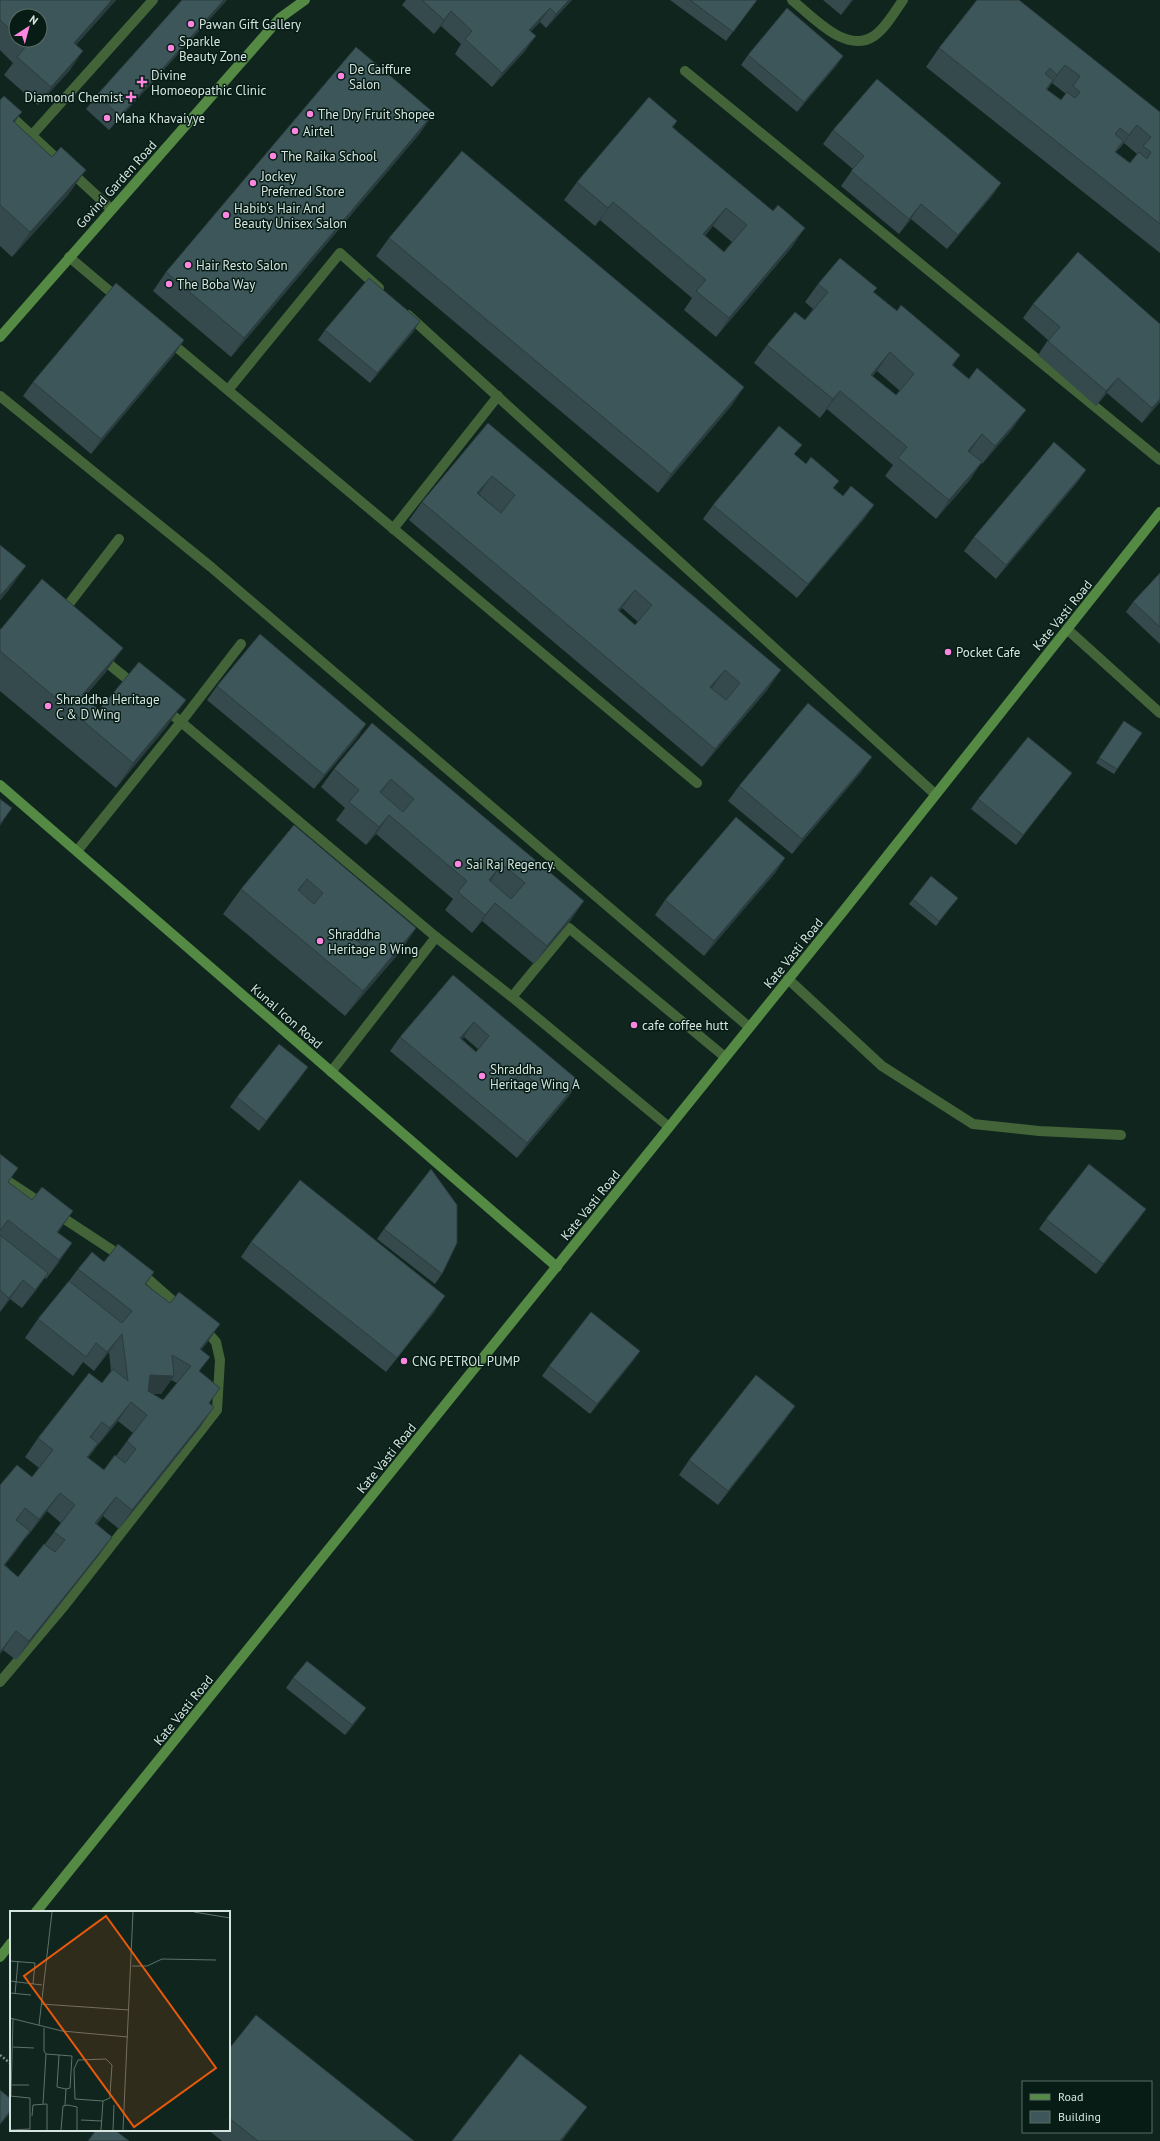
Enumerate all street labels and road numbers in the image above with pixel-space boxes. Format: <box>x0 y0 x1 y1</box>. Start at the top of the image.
street label: Govind Garden Road <box>72 137 160 232</box>
street label: Kate Vasti Road <box>1029 577 1096 654</box>
street label: Kate Vasti Road <box>760 915 827 992</box>
street label: Kunal Icon Road <box>247 980 326 1052</box>
street label: Kate Vasti Road <box>557 1167 624 1244</box>
street label: Kate Vasti Road <box>353 1420 420 1497</box>
street label: Kate Vasti Road <box>150 1672 217 1749</box>

